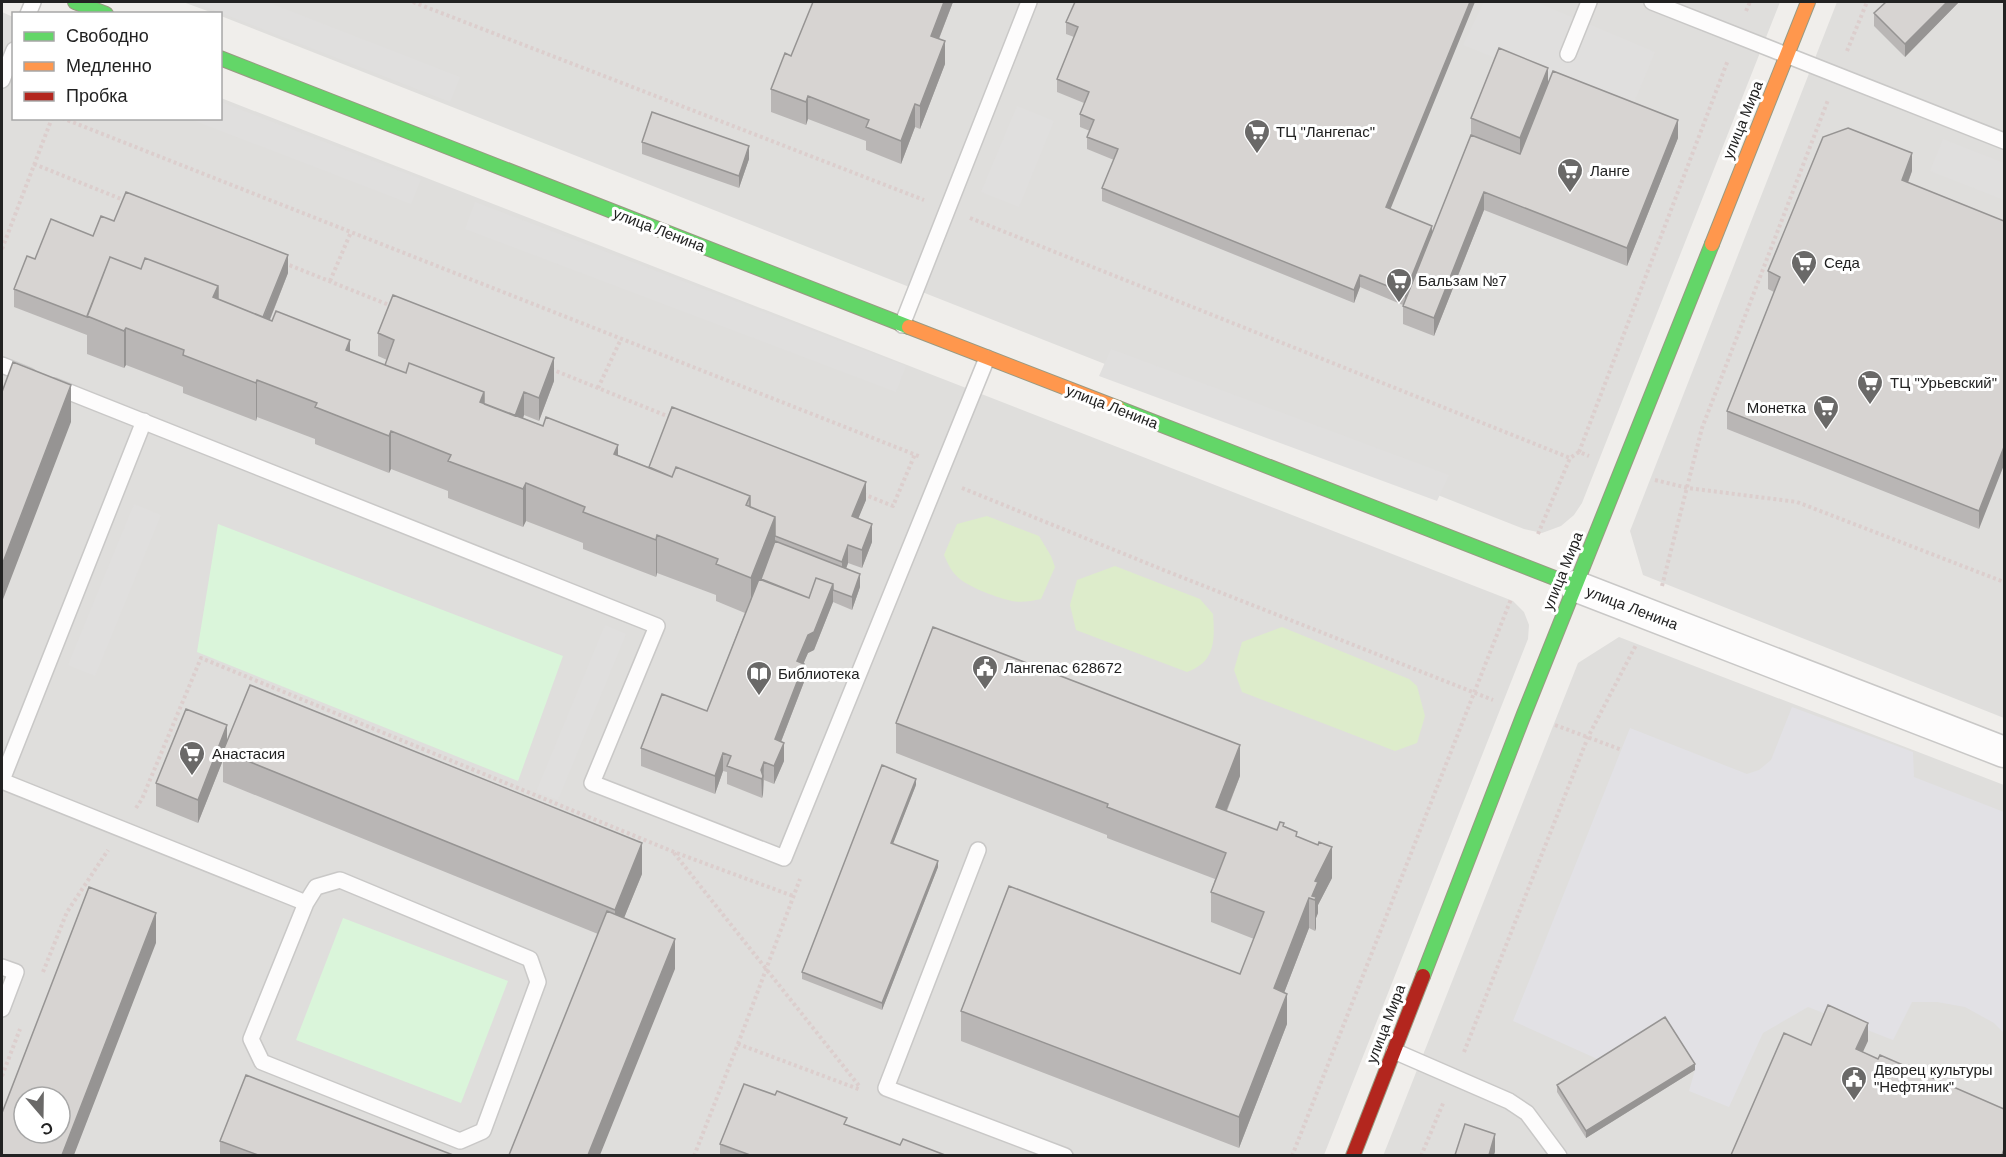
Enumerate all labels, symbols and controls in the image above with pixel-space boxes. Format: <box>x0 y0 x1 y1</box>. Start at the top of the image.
legend <box>12 12 222 120</box>
text: Свободно <box>66 26 149 46</box>
text: Медленно <box>66 56 152 76</box>
street label: улица Мира <box>1719 78 1766 161</box>
text: Пробка <box>66 86 129 106</box>
supermarket icon: ТЦ "Лангепас" <box>1242 117 1272 155</box>
place label: ТЦ "Лангепас" <box>1276 123 1375 140</box>
supermarket icon: Ланге <box>1555 156 1585 194</box>
place label: Ланге <box>1590 162 1630 179</box>
street label: улица Ленина <box>611 204 708 255</box>
supermarket icon: Седа <box>1789 248 1819 286</box>
place label: Седа <box>1824 254 1861 271</box>
supermarket icon: Бальзам №7 <box>1384 266 1414 304</box>
place label: Бальзам №7 <box>1418 272 1507 289</box>
supermarket icon: ТЦ "Урьевский" <box>1855 368 1885 406</box>
place label: ТЦ "Урьевский" <box>1890 374 1997 391</box>
street label: улица Ленина <box>1064 381 1161 432</box>
supermarket icon: Монетка <box>1811 393 1841 431</box>
place label: Монетка <box>1747 399 1807 416</box>
street label: улица Мира <box>1539 529 1586 612</box>
street label: улица Ленина <box>1584 582 1681 633</box>
public building icon: Лангепас 628672 <box>970 653 1000 691</box>
library icon: Библиотека <box>744 659 774 697</box>
place label: Лангепас 628672 <box>1004 659 1122 676</box>
place label: Библиотека <box>778 665 860 682</box>
supermarket icon: Анастасия <box>177 739 207 777</box>
place label: Анастасия <box>212 745 285 762</box>
street label: улица Мира <box>1363 981 1409 1066</box>
place label: Дворец культуры "Нефтяник" <box>1874 1061 1993 1095</box>
public building icon: Дворец культуры "Нефтяник" <box>1839 1064 1869 1102</box>
north arrow <box>12 1085 72 1145</box>
text: С <box>38 1119 55 1139</box>

